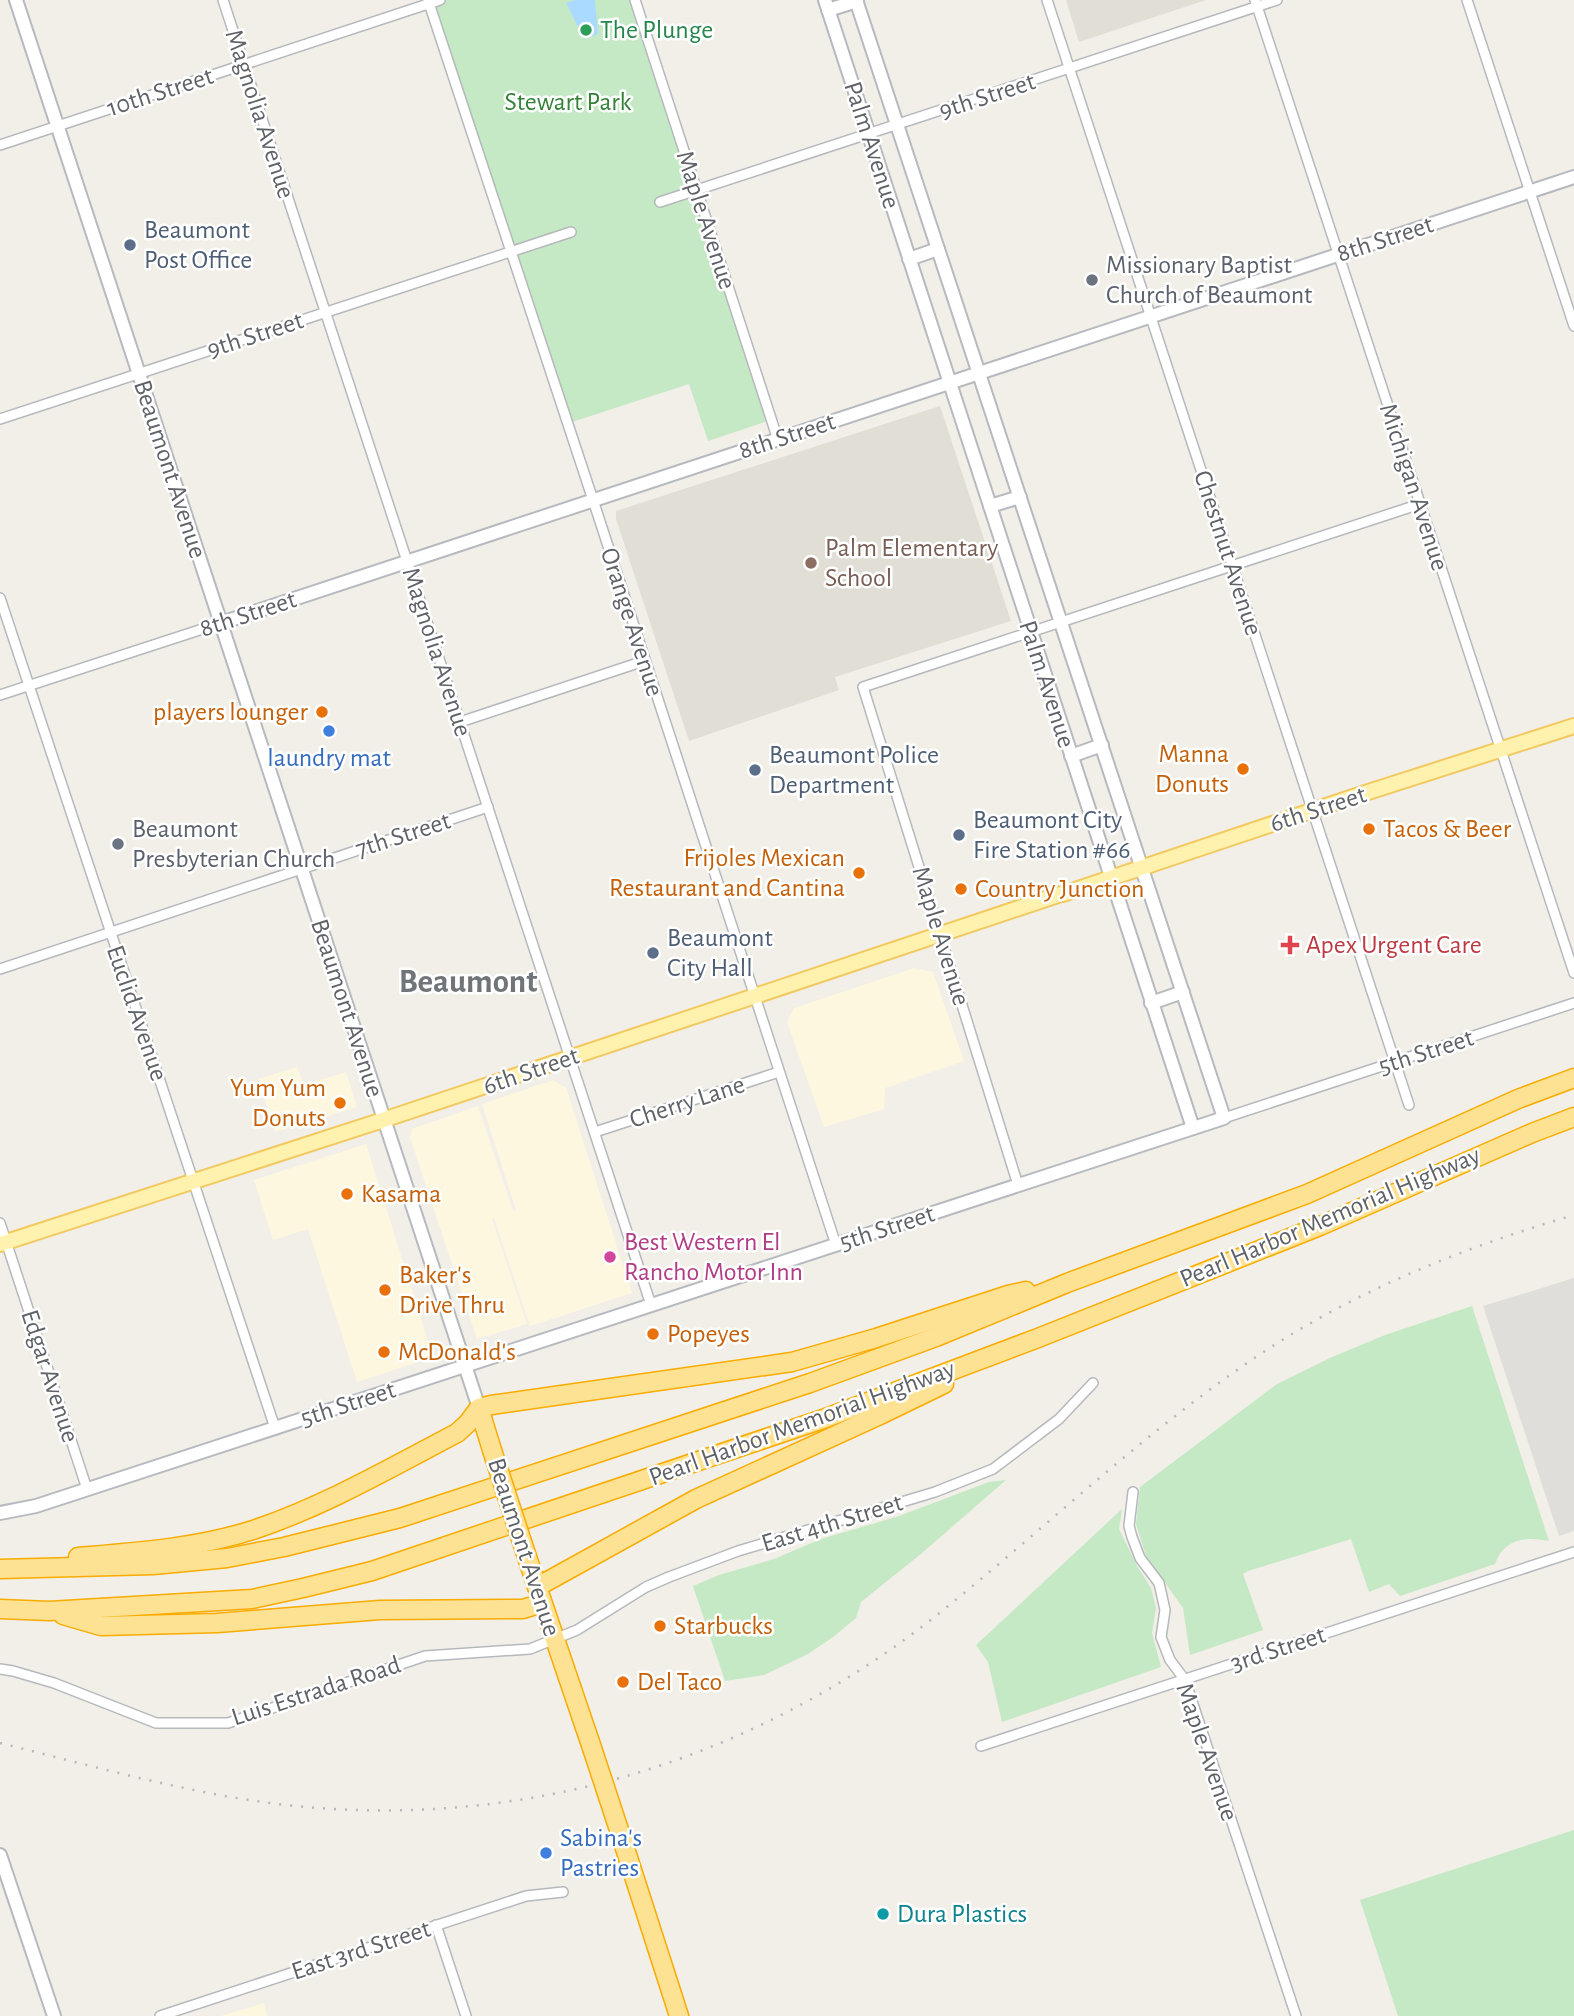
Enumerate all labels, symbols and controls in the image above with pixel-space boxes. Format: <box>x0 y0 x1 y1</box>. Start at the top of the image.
place label: The Plunge <box>600 17 713 43</box>
marker: The Plunge <box>578 22 594 38</box>
street label: Magnolia Avenue <box>220 26 300 202</box>
street label: 10th Street <box>104 63 216 121</box>
street label: 9th Street <box>936 68 1038 124</box>
street label: Palm Avenue <box>839 78 905 212</box>
park label: Stewart Park <box>505 89 632 115</box>
street label: Maple Avenue <box>671 148 741 292</box>
street label: 8th Street <box>1334 211 1436 267</box>
place label: Beaumont Post Office <box>144 217 252 273</box>
marker: Beaumont Post Office <box>122 237 138 253</box>
place label: Missionary Baptist Church of Beaumont <box>1106 252 1312 308</box>
marker: Missionary Baptist Church of Beaumont <box>1084 272 1100 288</box>
street label: 9th Street <box>204 307 306 363</box>
street label: Beaumont Avenue <box>129 377 211 561</box>
street label: Michigan Avenue <box>1375 400 1453 574</box>
street label: 8th Street <box>736 408 838 464</box>
street label: Chestnut Avenue <box>1189 467 1267 639</box>
place label: Palm Elementary School <box>825 535 998 591</box>
street label: Orange Avenue <box>596 544 668 700</box>
marker: Palm Elementary School <box>803 555 819 571</box>
street label: Magnolia Avenue <box>397 564 477 740</box>
street label: 8th Street <box>197 586 299 642</box>
street label: Palm Avenue <box>1014 617 1080 751</box>
place label: players lounger <box>153 699 309 725</box>
marker: players lounger <box>314 704 330 720</box>
marker: laundry mat <box>321 723 337 739</box>
place label: Manna Donuts <box>1155 741 1229 797</box>
place label: Beaumont Police Department <box>769 742 939 798</box>
place label: laundry mat <box>267 745 391 771</box>
marker: Manna Donuts <box>1235 761 1251 777</box>
marker: Beaumont Police Department <box>747 762 763 778</box>
street label: 6th Street <box>1267 781 1369 837</box>
street label: 7th Street <box>352 807 454 863</box>
place label: Beaumont City Fire Station #66 <box>973 807 1130 863</box>
place label: Beaumont Presbyterian Church <box>132 816 335 872</box>
place label: Tacos & Beer <box>1383 816 1512 842</box>
marker: Tacos & Beer <box>1361 821 1377 837</box>
marker: Beaumont City Fire Station #66 <box>951 827 967 843</box>
marker: Beaumont Presbyterian Church <box>110 836 126 852</box>
place label: Frijoles Mexican Restaurant and Cantina <box>609 845 845 901</box>
street label: Maple Avenue <box>908 863 974 1009</box>
marker: Frijoles Mexican Restaurant and Cantina <box>851 865 867 881</box>
place label: Country Junction <box>975 876 1144 902</box>
marker: Country Junction <box>953 881 969 897</box>
street label: Beaumont Avenue <box>306 916 388 1100</box>
place label: Beaumont City Hall <box>667 925 773 981</box>
place label: Apex Urgent Care <box>1306 932 1482 958</box>
marker: Apex Urgent Care <box>1280 935 1300 955</box>
street label: Euclid Avenue <box>102 942 172 1084</box>
marker: Beaumont City Hall <box>645 945 661 961</box>
district label: Beaumont <box>399 966 537 999</box>
street label: 5th Street <box>1375 1024 1477 1080</box>
street label: 6th Street <box>480 1043 582 1099</box>
street label: Cherry Lane <box>626 1071 748 1133</box>
place label: Yum Yum Donuts <box>230 1075 326 1131</box>
marker: Yum Yum Donuts <box>332 1095 348 1111</box>
street label: Pearl Harbor Memorial Highway <box>1176 1142 1484 1292</box>
place label: Kasama <box>361 1181 441 1207</box>
marker: Kasama <box>339 1186 355 1202</box>
street label: 5th Street <box>836 1200 938 1256</box>
place label: Best Western El Rancho Motor Inn <box>624 1229 803 1285</box>
marker: Best Western El Rancho Motor Inn <box>602 1249 618 1265</box>
place label: Baker's Drive Thru <box>399 1262 505 1318</box>
marker: Baker's Drive Thru <box>377 1282 393 1298</box>
street label: Edgar Avenue <box>16 1306 84 1446</box>
place label: Popeyes <box>667 1321 750 1347</box>
marker: Popeyes <box>645 1326 661 1342</box>
place label: McDonald's <box>398 1339 516 1365</box>
marker: McDonald's <box>376 1344 392 1360</box>
street label: Pearl Harbor Memorial Highway <box>645 1355 959 1491</box>
street label: 5th Street <box>297 1376 399 1432</box>
street label: Beaumont Avenue <box>483 1455 565 1639</box>
street label: East 4th Street <box>758 1489 906 1557</box>
place label: Starbucks <box>674 1613 773 1639</box>
marker: Starbucks <box>652 1618 668 1634</box>
street label: 3rd Street <box>1227 1621 1329 1677</box>
street label: Luis Estrada Road <box>228 1651 404 1731</box>
place label: Del Taco <box>637 1669 722 1695</box>
marker: Del Taco <box>615 1674 631 1690</box>
street label: Maple Avenue <box>1171 1680 1243 1824</box>
place label: Sabina's Pastries <box>560 1825 642 1881</box>
marker: Sabina's Pastries <box>538 1845 554 1861</box>
place label: Dura Plastics <box>897 1901 1027 1927</box>
marker: Dura Plastics <box>875 1906 891 1922</box>
street label: East 3rd Street <box>288 1915 434 1985</box>

